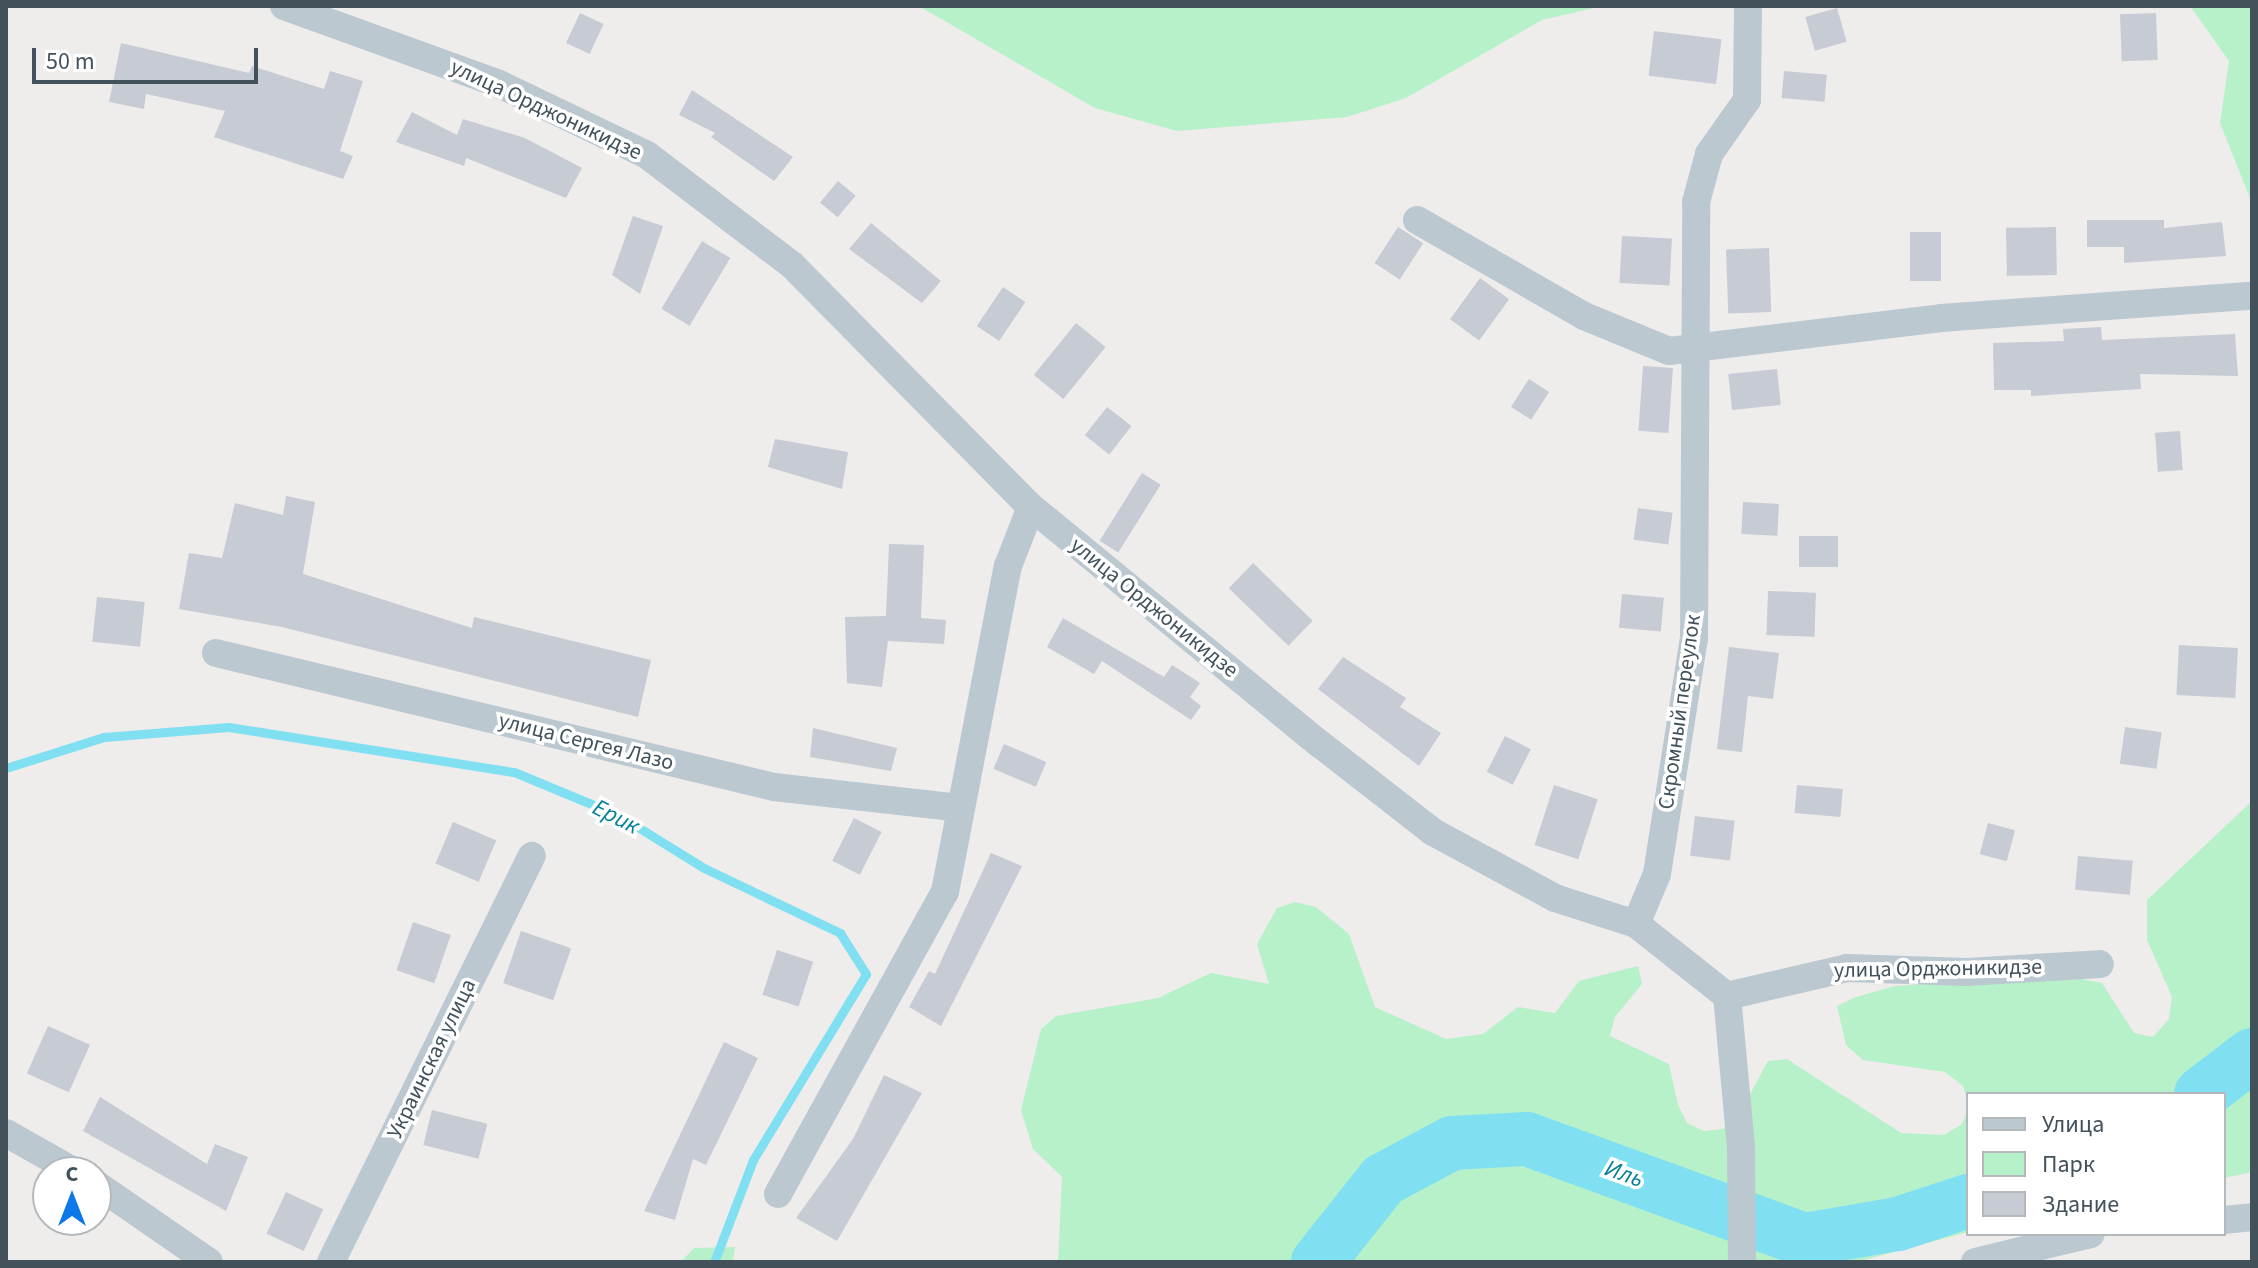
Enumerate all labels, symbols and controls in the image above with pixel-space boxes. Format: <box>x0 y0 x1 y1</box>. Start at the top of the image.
scale bar <box>36 32 262 82</box>
text: 50 m <box>46 44 95 79</box>
street label: улица Орджоникидзе <box>446 54 646 166</box>
street label: улица Орджоникидзе <box>1065 532 1243 684</box>
street label: Скромный переулок <box>1653 613 1707 811</box>
street label: улица Сергея Лазо <box>496 708 676 776</box>
water label: Ерик <box>588 793 644 841</box>
street label: улица Орджоникидзе <box>1834 954 2042 984</box>
street label: Украинская улица <box>382 975 482 1143</box>
legend <box>1966 1092 2226 1236</box>
text: Улица <box>2042 1107 2104 1142</box>
text: Парк <box>2042 1147 2095 1182</box>
water label: Иль <box>1601 1154 1647 1194</box>
north arrow <box>32 1156 112 1236</box>
text: С <box>66 1158 78 1190</box>
text: Здание <box>2042 1187 2119 1222</box>

